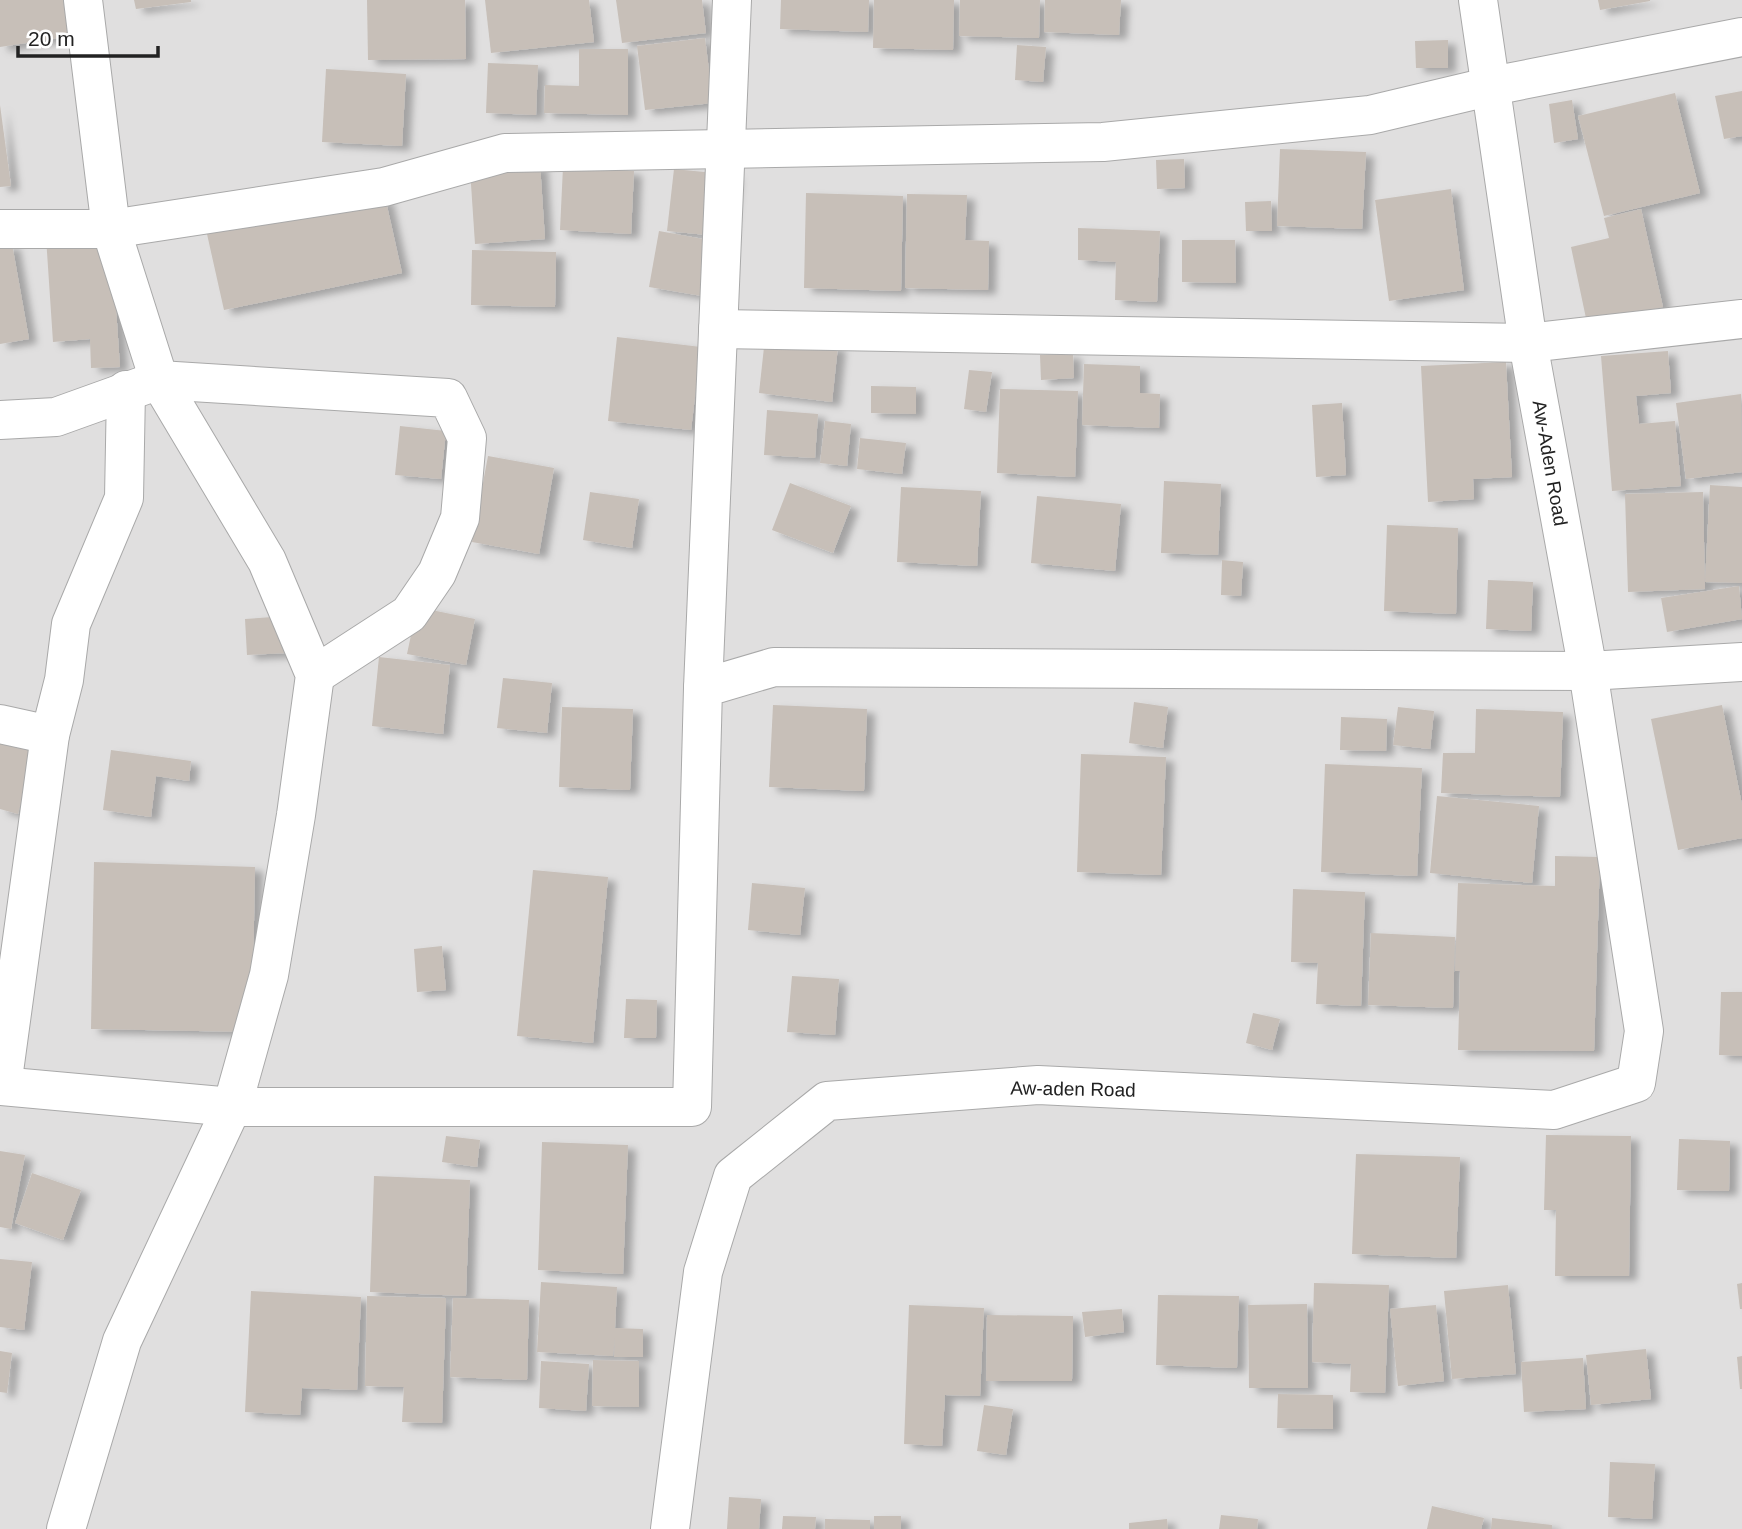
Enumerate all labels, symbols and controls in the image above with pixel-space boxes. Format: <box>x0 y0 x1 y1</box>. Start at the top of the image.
scale bar <box>18 14 158 58</box>
text: 20 m <box>28 27 75 50</box>
street label: Aw-Aden Road <box>1529 398 1571 528</box>
street label: Aw-aden Road <box>1010 1077 1136 1101</box>

